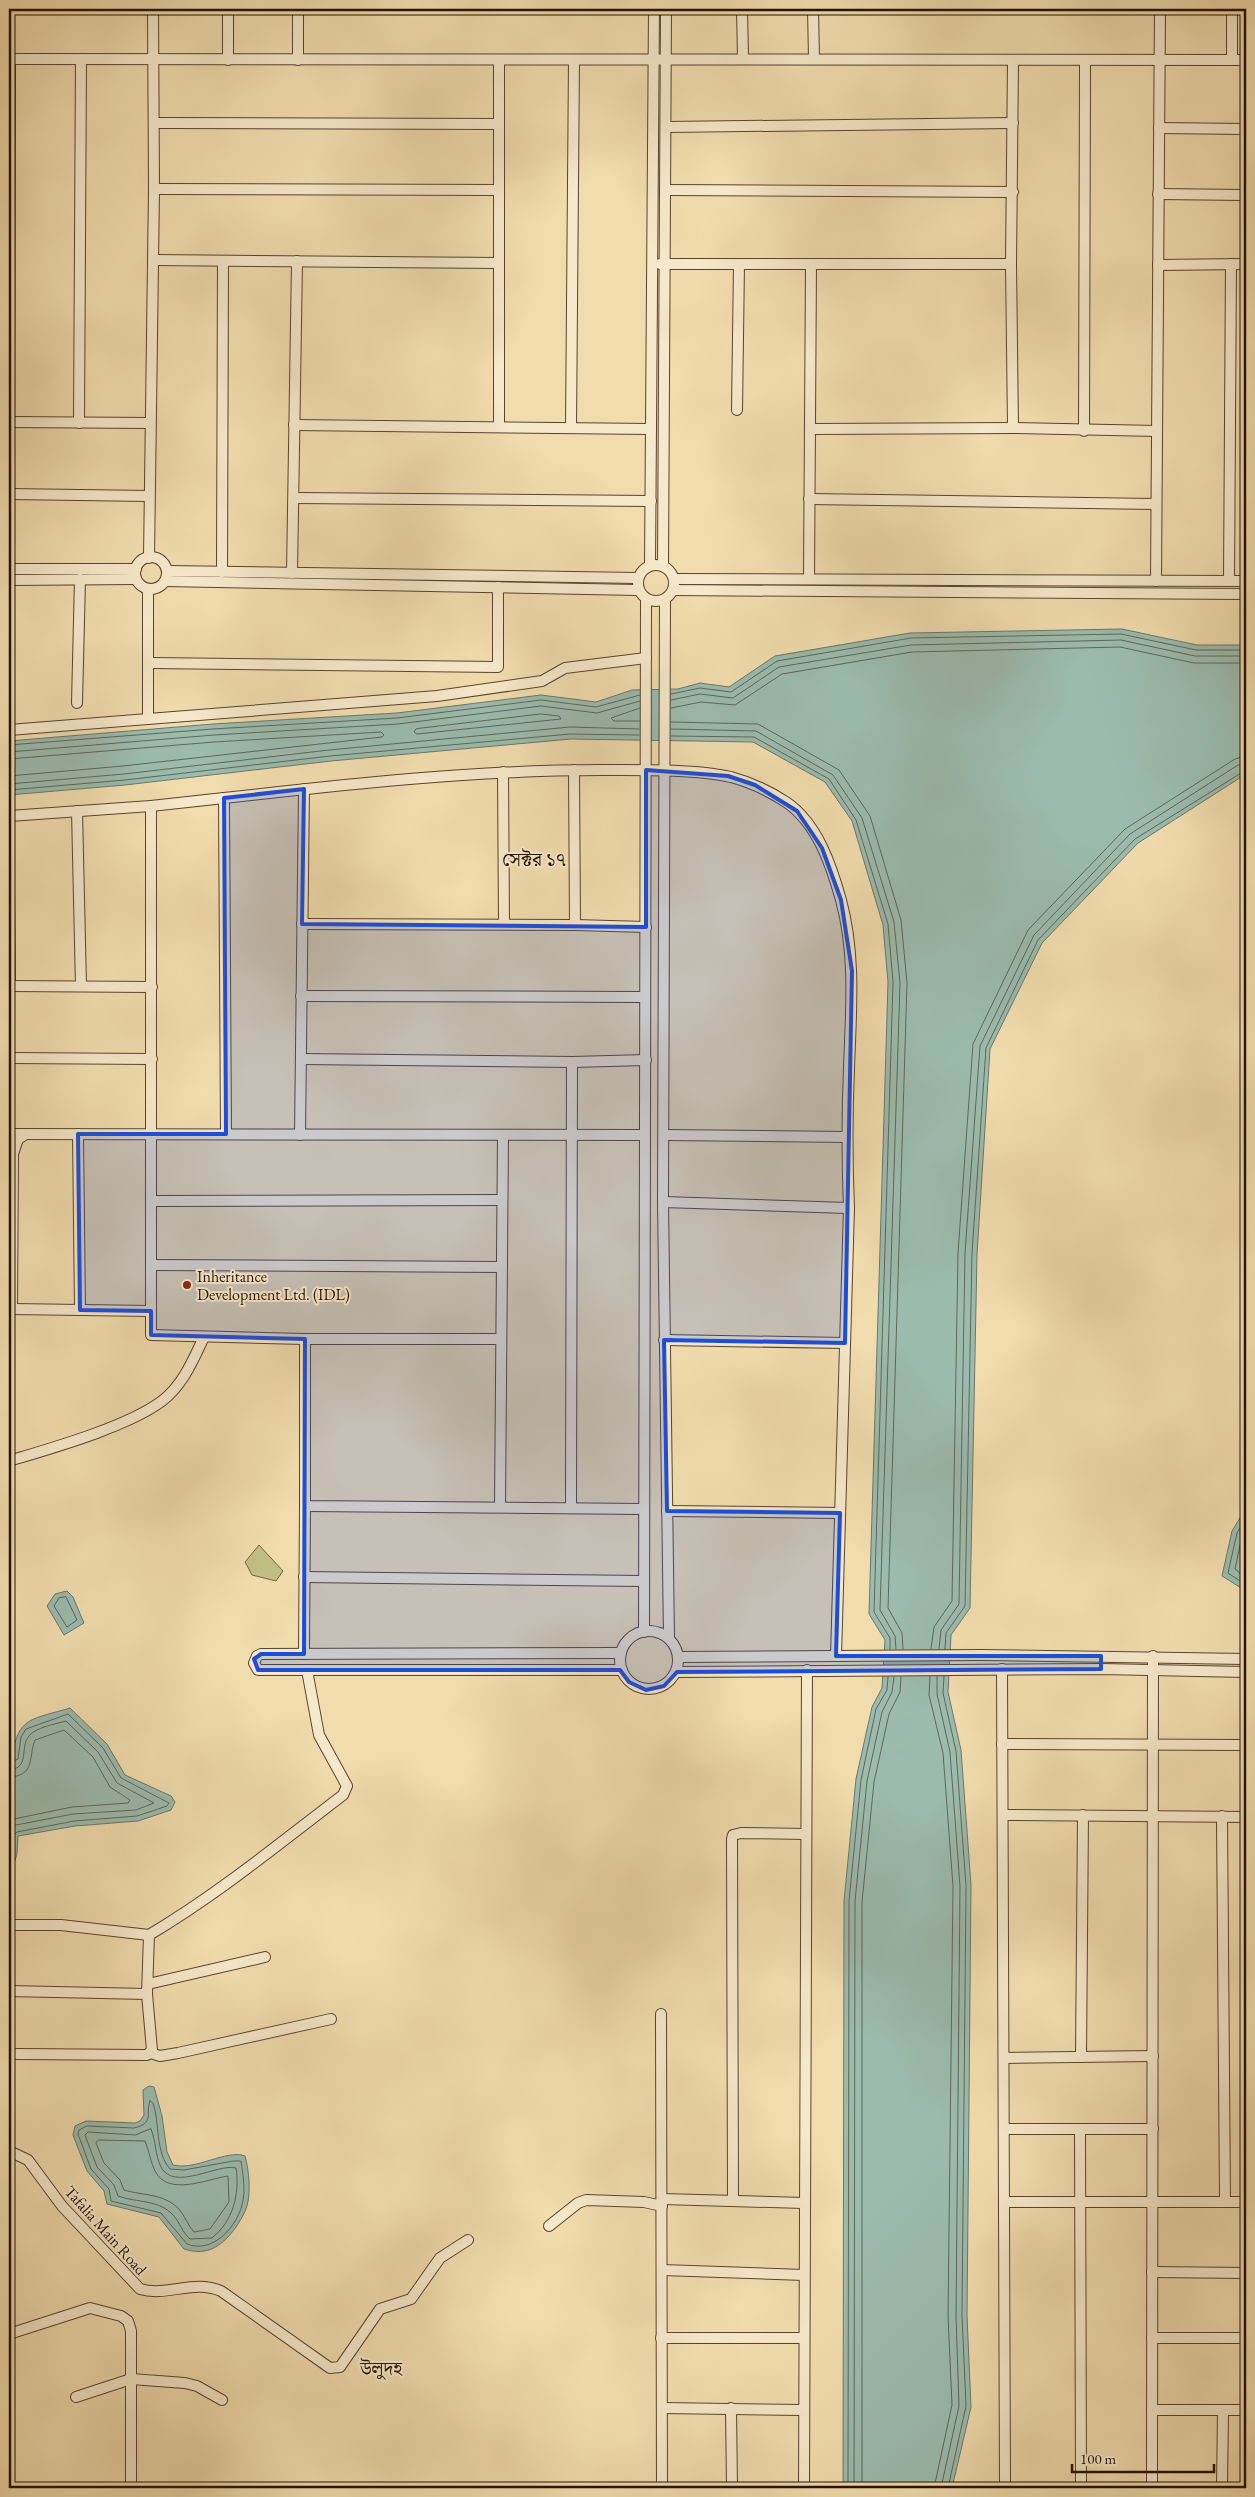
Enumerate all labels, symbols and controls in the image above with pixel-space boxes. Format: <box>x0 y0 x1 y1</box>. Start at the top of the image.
district label: সেক্টর ১৭ <box>502 847 566 872</box>
place label: Inheritance Development Ltd. (IDL) <box>197 1266 350 1305</box>
marker: Inheritance Development Ltd. (IDL) <box>181 1279 193 1291</box>
street label: Tafalia Main Road <box>60 2181 152 2280</box>
district label: উলুদহ <box>359 2356 403 2381</box>
scale bar <box>1072 2442 1215 2474</box>
text: 100 m <box>1080 2449 1117 2468</box>

